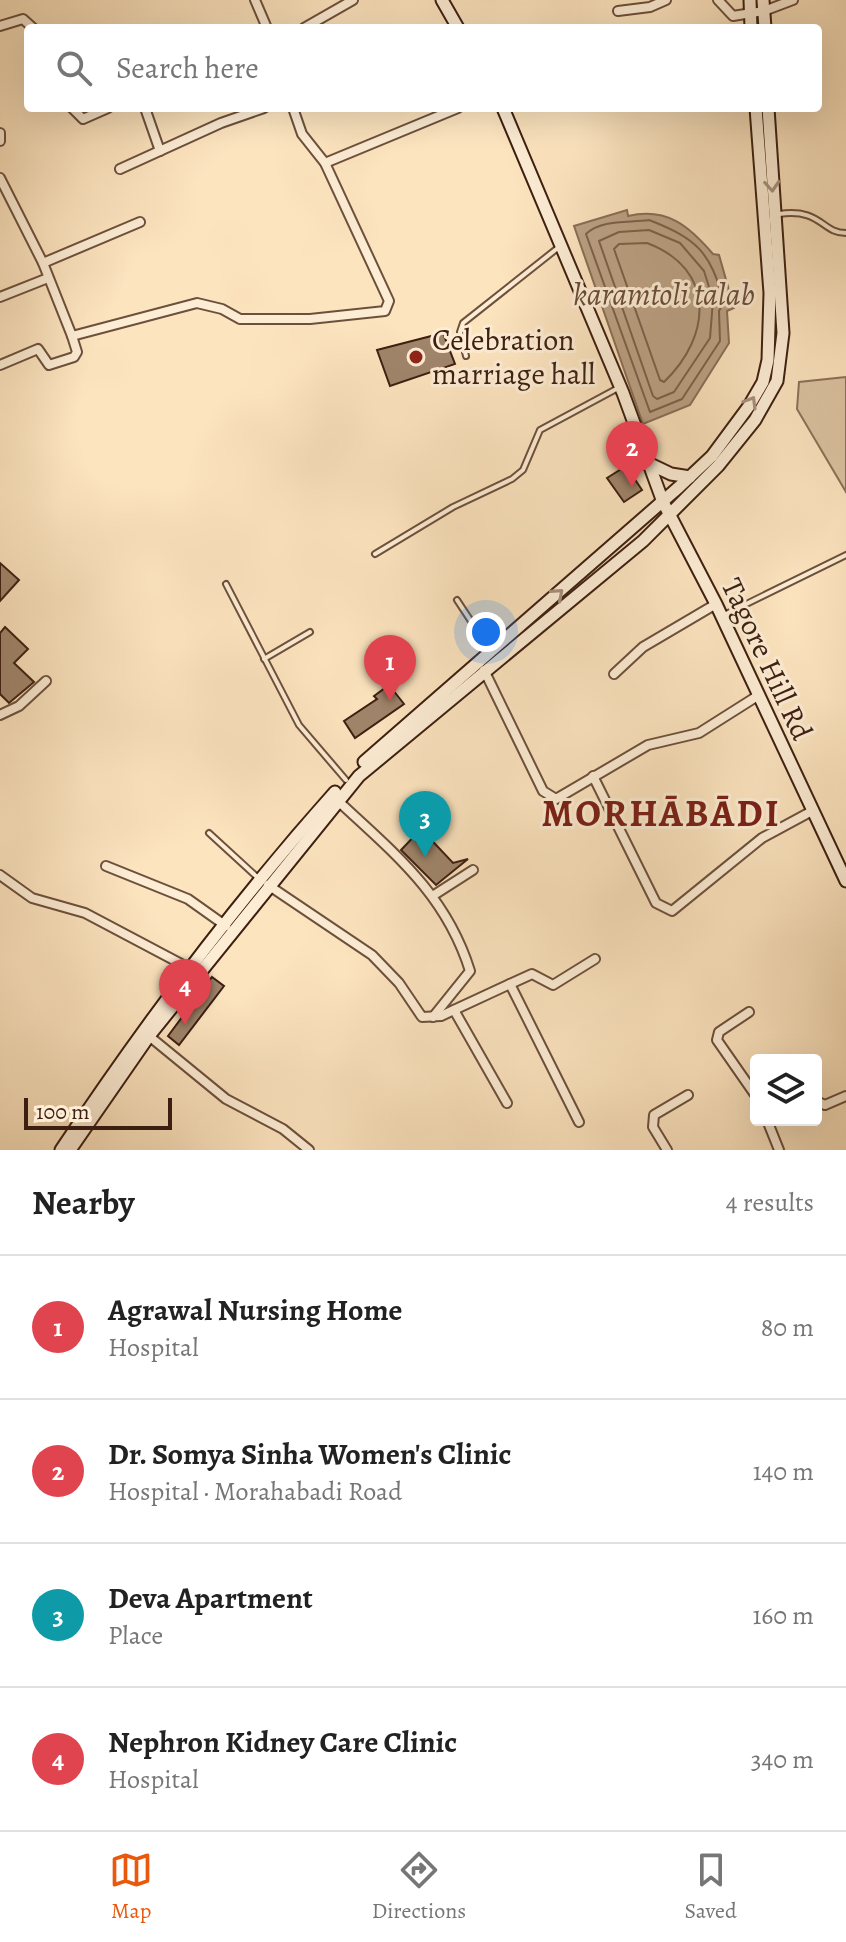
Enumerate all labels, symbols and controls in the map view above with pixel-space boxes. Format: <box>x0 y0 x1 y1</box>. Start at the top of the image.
search box <box>24 24 822 112</box>
icon: search <box>52 46 96 90</box>
text: Search here <box>116 48 259 88</box>
one-way arrow <box>763 180 780 193</box>
water label: karamtoli talab <box>573 272 755 316</box>
place label: Celebration marriage hall <box>432 320 595 394</box>
marker: Celebration marriage hall <box>407 348 425 366</box>
one-way arrow <box>741 396 757 411</box>
pin: 2 <box>606 421 658 487</box>
street label: Tagore Hill Rd <box>712 572 822 747</box>
one-way arrow <box>549 589 563 603</box>
your location <box>466 612 506 652</box>
pin: 1 <box>364 635 416 701</box>
district label: MORHĀBĀDI <box>541 787 781 839</box>
pin: 3 <box>399 791 451 857</box>
pin: 4 <box>159 959 211 1025</box>
map controls <box>750 1054 822 1126</box>
button: layers <box>750 1054 822 1126</box>
scale bar <box>24 1094 172 1130</box>
text: 100 m <box>36 1097 90 1127</box>
text: Nearby <box>32 1179 135 1226</box>
text: 4 results <box>726 1185 814 1220</box>
text: Agrawal Nursing Home <box>108 1290 402 1330</box>
text: 1 <box>53 1310 63 1345</box>
text: 80 m <box>761 1310 814 1345</box>
text: Hospital <box>108 1330 199 1365</box>
text: Dr. Somya Sinha Women's Clinic <box>108 1434 511 1474</box>
text: 2 <box>52 1454 64 1489</box>
text: 140 m <box>753 1454 814 1489</box>
text: Hospital · Morahabadi Road <box>108 1474 402 1509</box>
text: Deva Apartment <box>108 1578 313 1618</box>
text: 3 <box>52 1598 64 1633</box>
text: 160 m <box>752 1598 814 1633</box>
text: Place <box>108 1618 163 1653</box>
text: Nephron Kidney Care Clinic <box>108 1722 457 1762</box>
text: 4 <box>52 1742 64 1777</box>
text: 340 m <box>751 1742 814 1777</box>
text: Hospital <box>108 1762 199 1797</box>
tab: Map <box>109 1848 153 1926</box>
tab: Directions <box>372 1848 466 1926</box>
tab: Saved <box>685 1848 737 1926</box>

